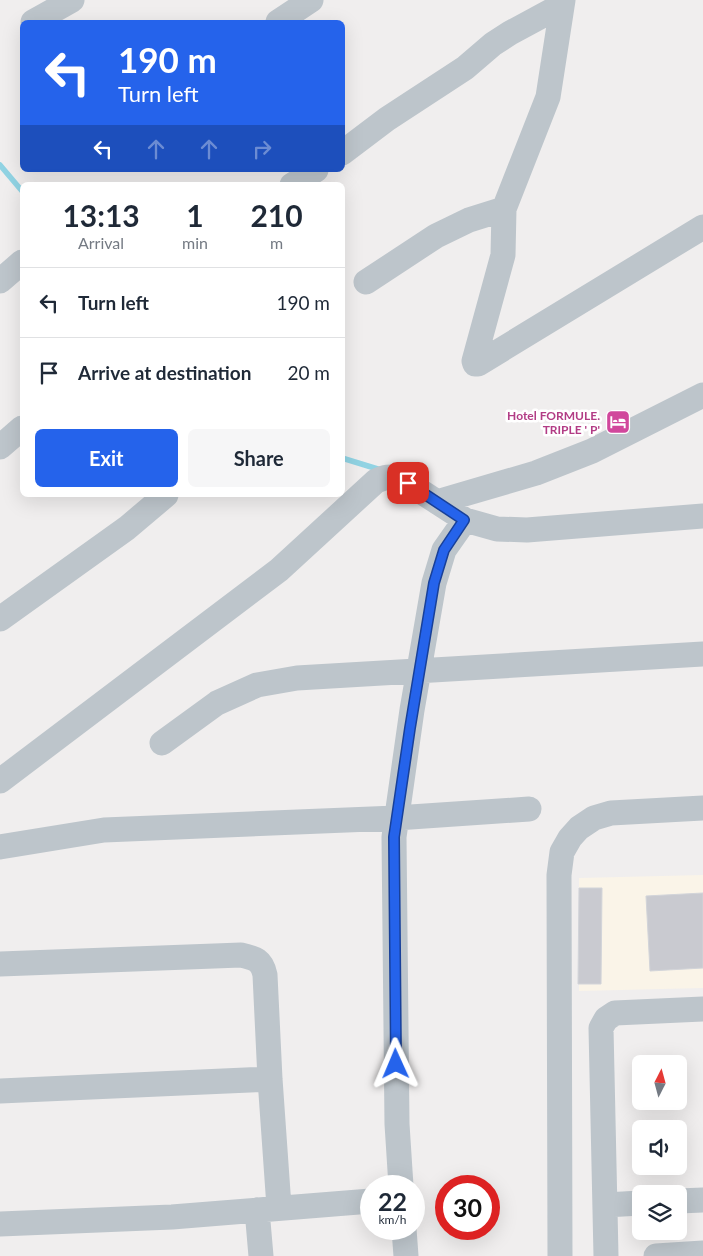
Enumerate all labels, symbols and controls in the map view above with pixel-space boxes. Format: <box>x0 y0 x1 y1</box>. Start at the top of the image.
text: 190 m <box>118 38 217 80</box>
icon: left <box>35 40 100 105</box>
text: Turn left <box>118 80 199 107</box>
icon: left <box>89 135 117 163</box>
icon: ahead <box>142 135 170 163</box>
icon: ahead <box>195 135 223 163</box>
icon: right <box>248 135 276 163</box>
text: 13:13 <box>62 197 140 233</box>
text: 1 <box>186 197 204 233</box>
text: 210 <box>250 197 303 233</box>
text: Arrival <box>78 233 124 252</box>
text: min <box>182 233 208 252</box>
text: m <box>270 233 283 252</box>
icon: left <box>35 289 63 317</box>
text: Turn left <box>78 291 149 314</box>
text: 190 m <box>276 291 330 314</box>
icon: arrive <box>35 359 63 387</box>
text: Arrive at destination <box>78 361 251 384</box>
text: 20 m <box>287 361 330 384</box>
place label: Hotel FORMULE. TRIPLE ' P' <box>507 408 600 437</box>
hotel icon: Hotel FORMULE. TRIPLE ' P' <box>605 409 631 435</box>
button: Exit <box>35 429 178 487</box>
button: Share <box>188 429 330 487</box>
pin <box>387 462 429 504</box>
icon: arrive <box>394 469 422 497</box>
position arrow <box>369 1037 421 1089</box>
north arrow <box>632 1055 688 1110</box>
map controls <box>632 1055 687 1240</box>
button: sound <box>632 1120 687 1175</box>
speed limit sign: 30 <box>435 1175 500 1240</box>
button: layers <box>632 1185 687 1240</box>
text: 22 <box>378 1186 407 1216</box>
text: km/h <box>378 1212 407 1227</box>

